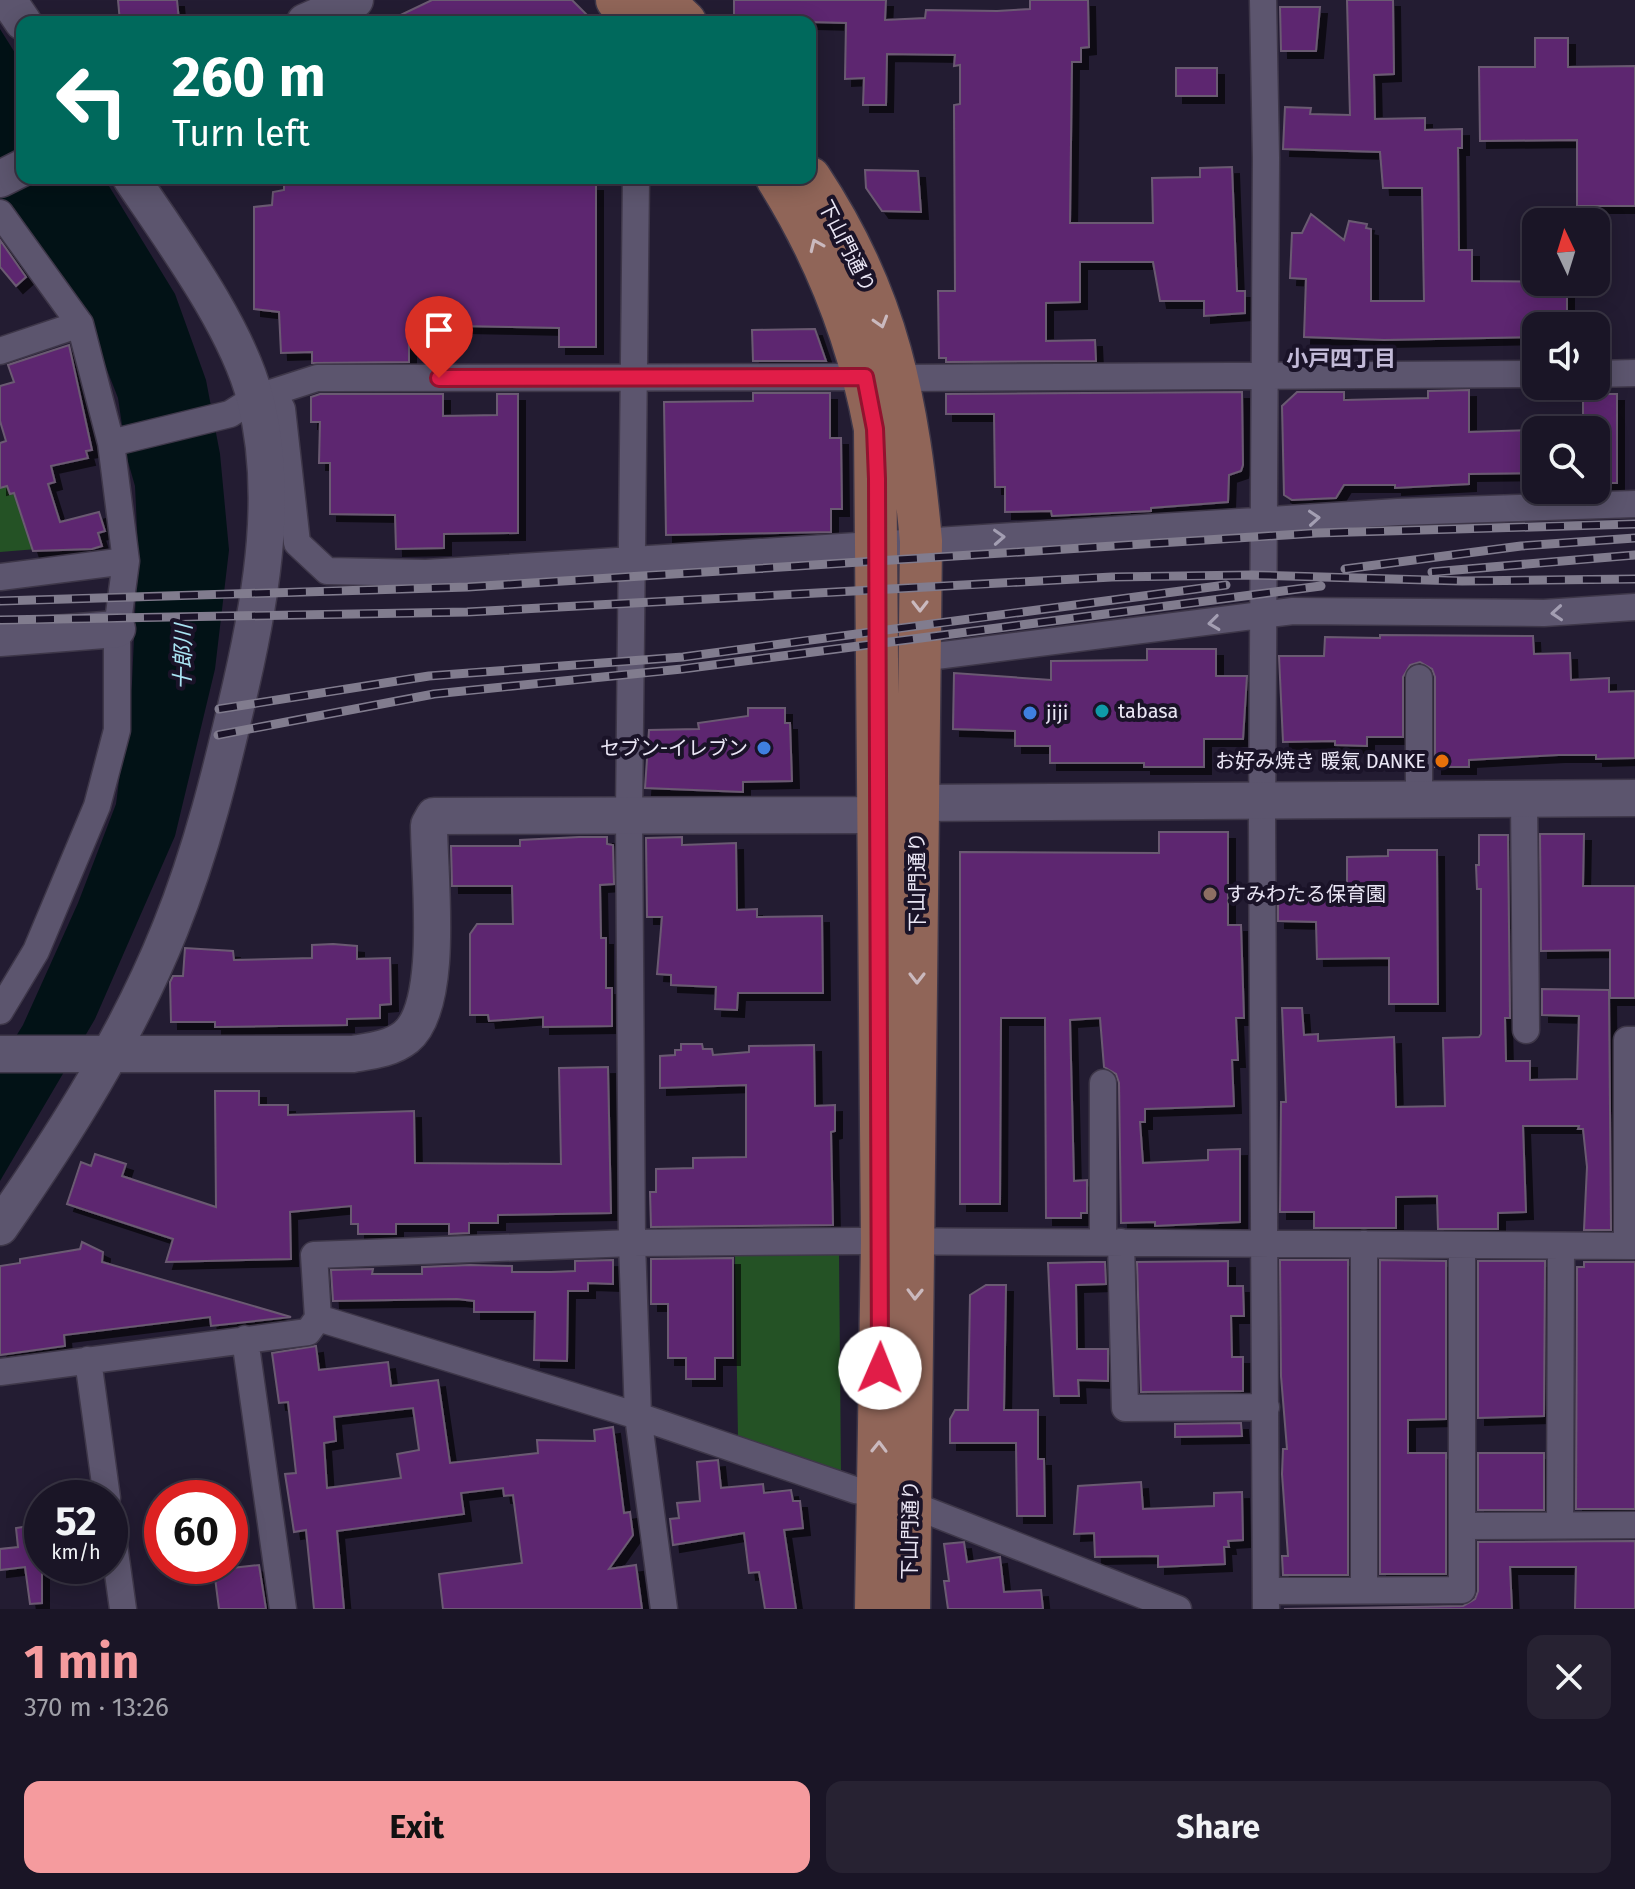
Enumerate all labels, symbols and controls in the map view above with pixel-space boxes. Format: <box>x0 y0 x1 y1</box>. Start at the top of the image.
text: 260 m <box>172 44 326 111</box>
icon: left <box>40 48 144 152</box>
text: Turn left <box>172 112 310 156</box>
street label: 下山門通り <box>814 196 880 296</box>
north arrow <box>1522 208 1610 296</box>
map controls <box>1522 208 1610 504</box>
one-way arrow <box>810 239 826 253</box>
pin <box>405 296 473 378</box>
icon: arrive <box>417 308 461 352</box>
button: sound <box>1522 312 1610 400</box>
one-way arrow <box>872 315 888 329</box>
district label: 小戸四丁目 <box>1286 345 1396 372</box>
button: search <box>1522 416 1610 504</box>
one-way arrow <box>1308 510 1321 527</box>
one-way arrow <box>993 529 1006 546</box>
one-way arrow <box>912 600 929 613</box>
one-way arrow <box>1550 604 1563 621</box>
one-way arrow <box>1207 614 1220 631</box>
water label: 十郎川 <box>169 622 197 690</box>
place label: tabasa <box>1118 699 1178 723</box>
place label: jiji <box>1045 701 1068 725</box>
marker: tabasa <box>1093 702 1111 720</box>
marker: jiji <box>1021 704 1039 722</box>
place label: セブン-イレブン <box>600 736 748 760</box>
marker: セブン-イレブン <box>755 739 773 757</box>
place label: お好み焼き 暖氣 DANKE <box>1215 749 1426 773</box>
marker: お好み焼き 暖氣 DANKE <box>1433 752 1451 770</box>
street label: 下山門通り <box>905 832 929 932</box>
place label: すみわたる保育園 <box>1226 882 1386 906</box>
marker: すみわたる保育園 <box>1201 885 1219 903</box>
one-way arrow <box>908 972 926 985</box>
one-way arrow <box>906 1288 924 1301</box>
position arrow <box>838 1326 922 1410</box>
one-way arrow <box>870 1440 887 1453</box>
speed limit sign: 60 <box>144 1480 248 1584</box>
street label: 下山門通り <box>897 1480 923 1580</box>
text: 52 <box>55 1498 97 1546</box>
text: km/h <box>51 1540 101 1564</box>
text: 1 min <box>24 1633 139 1691</box>
button: close <box>1527 1635 1611 1719</box>
text: 370 m · 13:26 <box>24 1692 169 1723</box>
button: Exit <box>24 1781 810 1873</box>
button: Share <box>826 1781 1611 1873</box>

